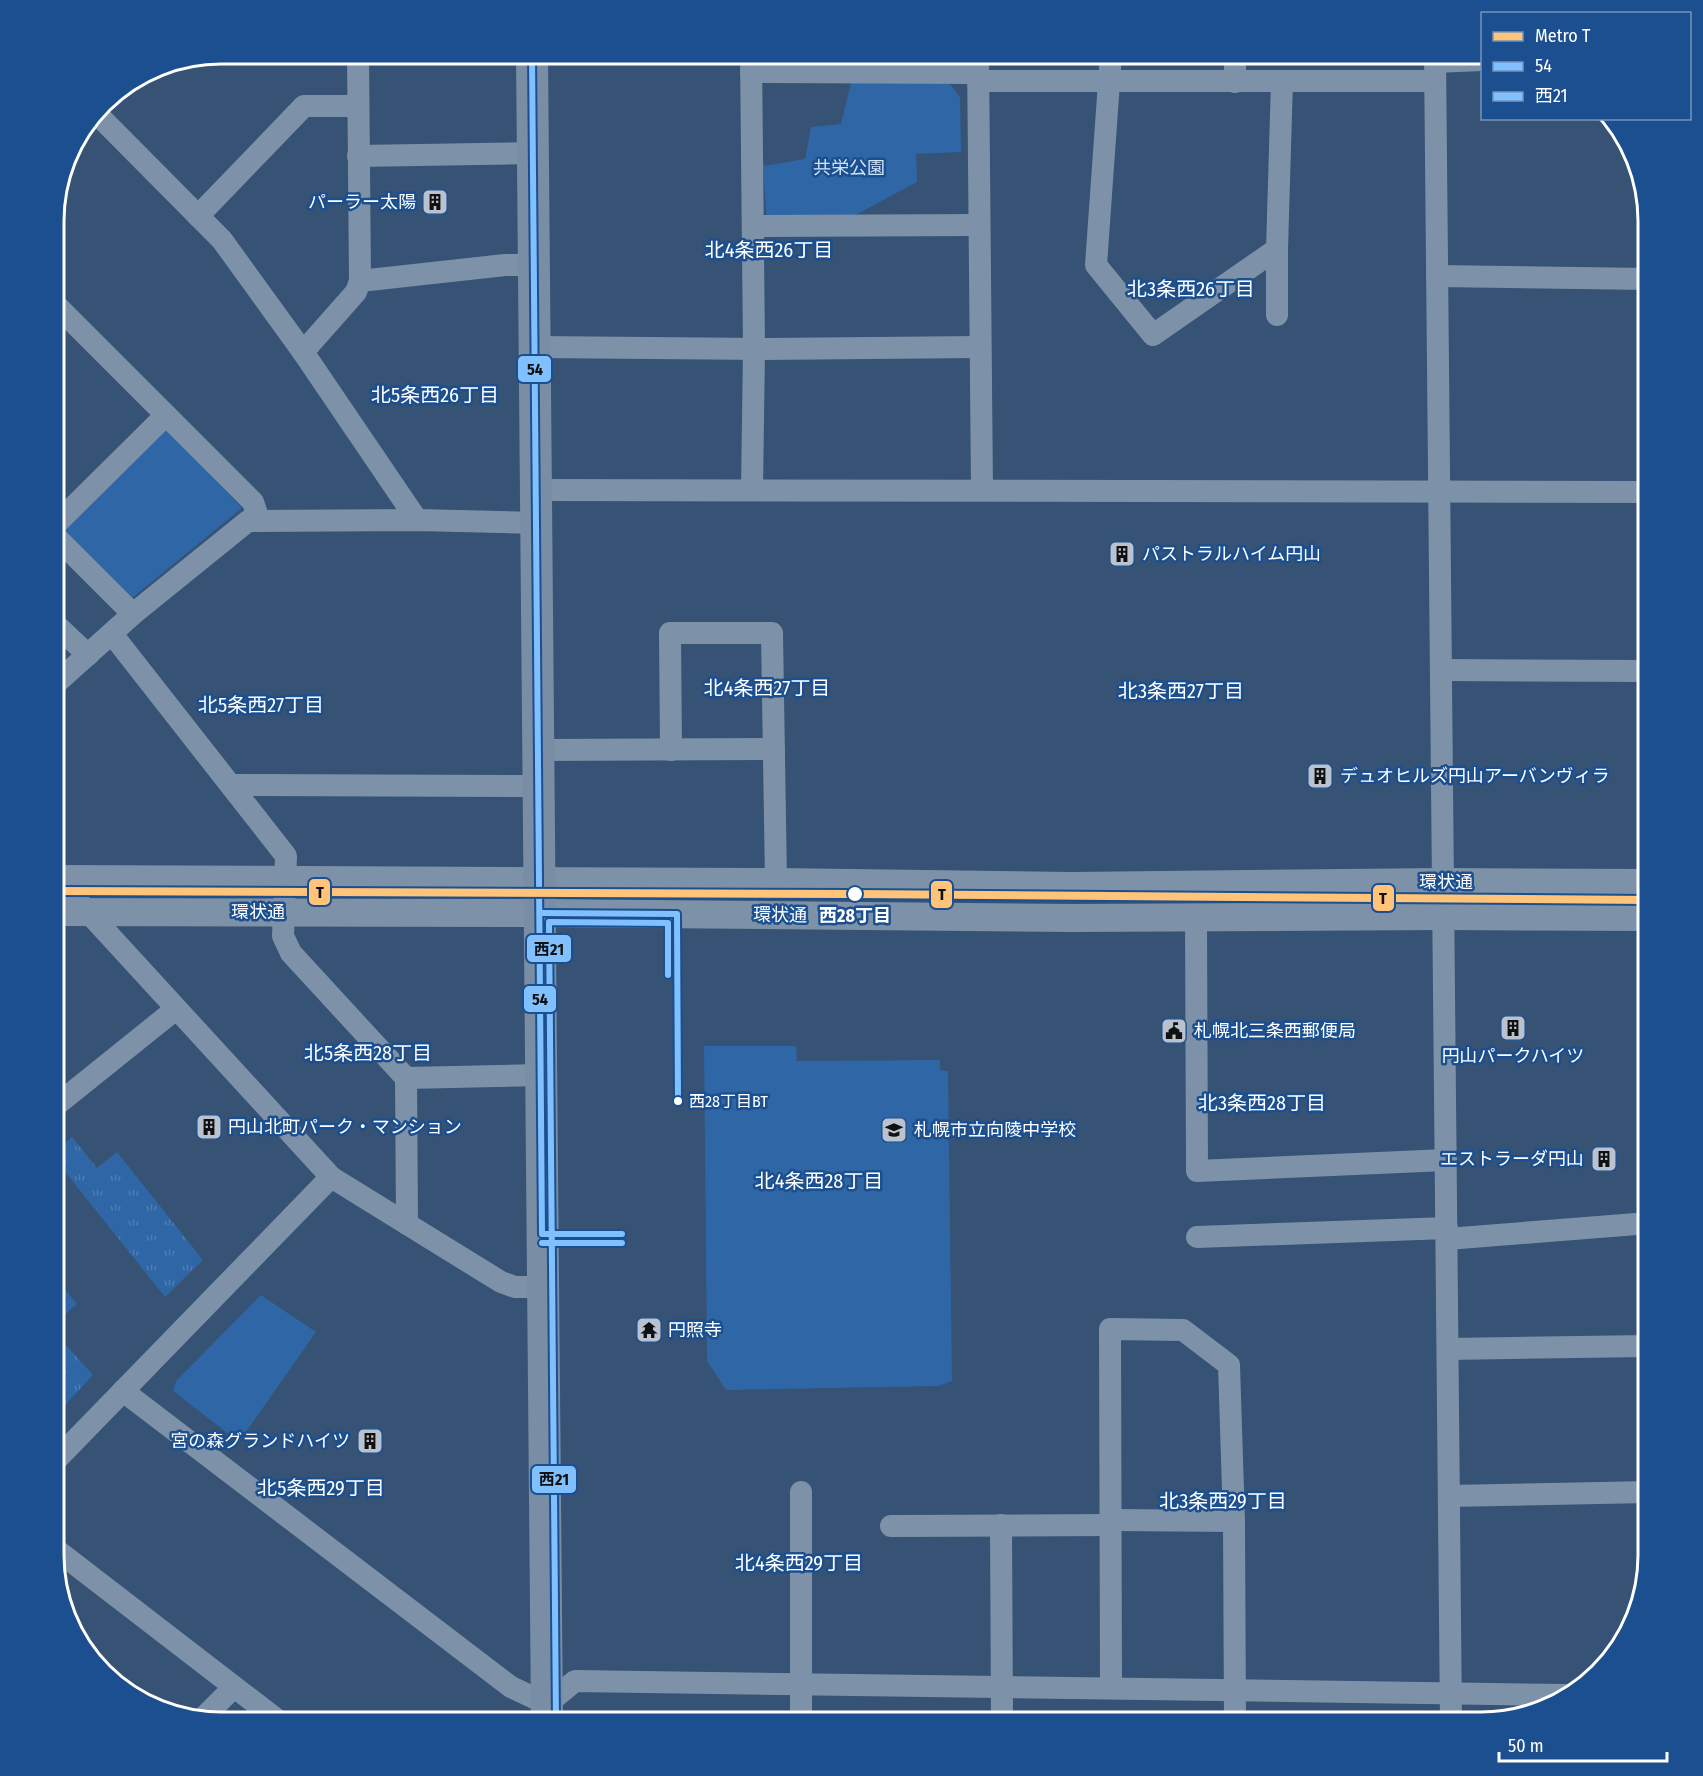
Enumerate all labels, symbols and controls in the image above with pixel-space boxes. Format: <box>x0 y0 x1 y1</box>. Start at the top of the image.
legend <box>1481 12 1691 120</box>
text: Metro T <box>1535 25 1591 47</box>
text: 54 <box>1535 55 1552 77</box>
text: 西21 <box>1535 85 1568 107</box>
park label: 共栄公園 <box>813 157 885 179</box>
building icon: パーラー太陽 <box>420 187 450 217</box>
place label: パーラー太陽 <box>308 191 416 213</box>
district label: 北4条西26丁目 <box>705 238 833 262</box>
district label: 北3条西26丁目 <box>1127 277 1255 301</box>
line badge: 54 <box>517 355 552 383</box>
text: 54 <box>527 360 543 379</box>
district label: 北5条西26丁目 <box>371 383 499 407</box>
building icon: パストラルハイム円山 <box>1107 539 1137 569</box>
place label: パストラルハイム円山 <box>1142 543 1321 565</box>
district label: 北4条西27丁目 <box>704 676 830 700</box>
district label: 北3条西27丁目 <box>1118 679 1244 703</box>
district label: 北5条西27丁目 <box>198 693 324 717</box>
building icon: デュオヒルズ円山アーバンヴィラ <box>1305 761 1335 791</box>
place label: デュオヒルズ円山アーバンヴィラ <box>1340 765 1610 787</box>
street label: 環状通 <box>1419 871 1473 893</box>
line badge: T <box>308 878 331 906</box>
line badge: T <box>930 880 953 909</box>
text: T <box>316 883 324 902</box>
line badge: T <box>1372 884 1395 912</box>
marker: 西28丁目 <box>846 885 864 903</box>
text: T <box>938 885 946 904</box>
text: T <box>1379 889 1387 908</box>
street label: 環状通 <box>231 901 285 923</box>
street label: 環状通 <box>753 904 807 926</box>
place label: 西28丁目 <box>819 905 891 927</box>
line badge: 西21 <box>526 934 572 963</box>
text: 西21 <box>534 940 564 959</box>
line badge: 54 <box>523 985 557 1013</box>
text: 54 <box>532 990 548 1009</box>
building icon: 円山パークハイツ <box>1498 1013 1528 1043</box>
public building icon: 札幌北三条西郵便局 <box>1159 1016 1189 1046</box>
place label: 札幌北三条西郵便局 <box>1194 1020 1356 1042</box>
district label: 北5条西28丁目 <box>304 1041 432 1065</box>
place label: 円山パークハイツ <box>1442 1045 1584 1067</box>
district label: 北3条西28丁目 <box>1198 1091 1326 1115</box>
place label: 西28丁目BT <box>689 1092 768 1111</box>
marker: 西28丁目BT <box>672 1095 684 1107</box>
building icon: 円山北町パーク・マンション <box>194 1112 224 1142</box>
school or university icon: 札幌市立向陵中学校 <box>879 1115 909 1145</box>
place label: 円山北町パーク・マンション <box>228 1116 462 1138</box>
place label: 札幌市立向陵中学校 <box>914 1119 1076 1141</box>
building icon: エストラーダ円山 <box>1589 1144 1619 1174</box>
place label: エストラーダ円山 <box>1440 1148 1584 1170</box>
district label: 北4条西28丁目 <box>755 1169 883 1193</box>
temple icon: 円照寺 <box>634 1315 664 1345</box>
place label: 円照寺 <box>668 1319 722 1341</box>
building icon: 宮の森グランドハイツ <box>355 1426 385 1456</box>
place label: 宮の森グランドハイツ <box>170 1430 350 1452</box>
line badge: 西21 <box>531 1465 577 1494</box>
text: 西21 <box>539 1470 569 1489</box>
district label: 北5条西29丁目 <box>257 1476 385 1500</box>
district label: 北3条西29丁目 <box>1159 1489 1287 1513</box>
district label: 北4条西29丁目 <box>735 1551 863 1575</box>
scale bar <box>1499 1725 1667 1763</box>
text: 50 m <box>1508 1735 1544 1757</box>

